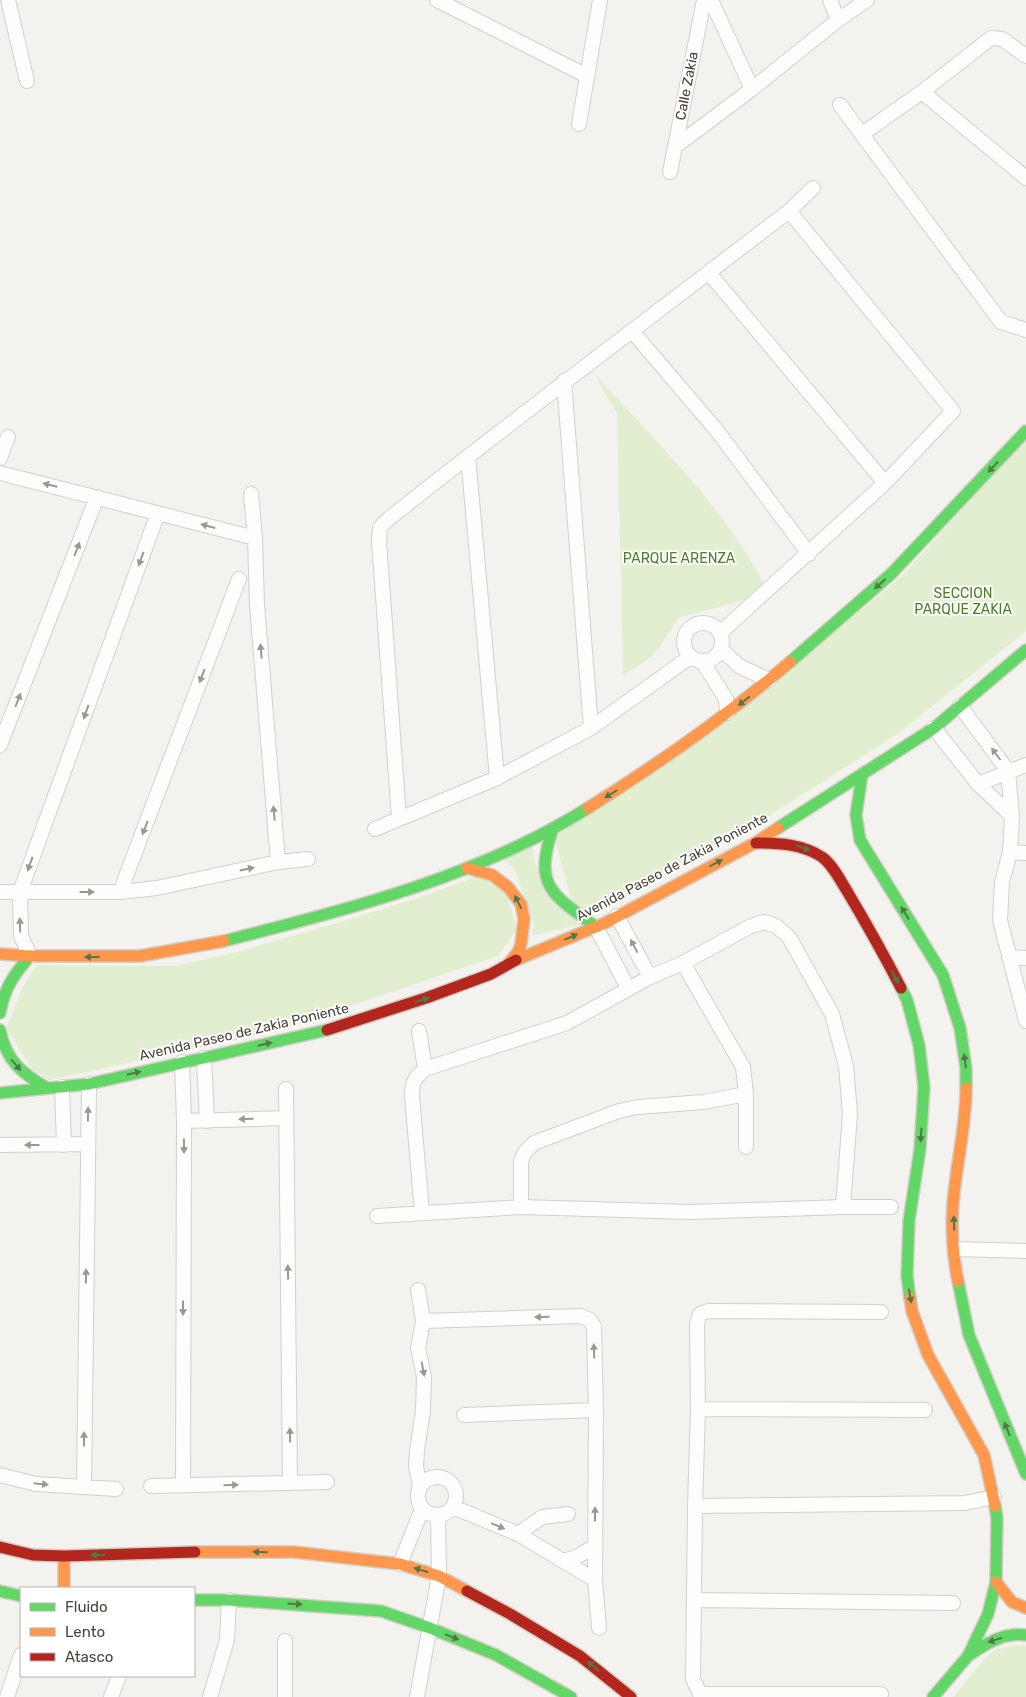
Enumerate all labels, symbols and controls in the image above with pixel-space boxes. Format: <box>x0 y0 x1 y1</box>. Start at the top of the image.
street label: Calle Zakia <box>672 50 702 122</box>
one-way arrow <box>987 460 999 472</box>
one-way arrow <box>42 481 58 489</box>
one-way arrow <box>200 522 215 530</box>
one-way arrow <box>73 541 81 556</box>
park label: PARQUE ARENZA <box>623 550 736 567</box>
one-way arrow <box>137 552 145 567</box>
one-way arrow <box>874 578 887 589</box>
park label: SECCION PARQUE ZAKIA <box>914 585 1012 618</box>
one-way arrow <box>257 643 265 659</box>
one-way arrow <box>198 669 206 684</box>
one-way arrow <box>14 692 22 707</box>
one-way arrow <box>737 695 750 706</box>
one-way arrow <box>82 704 89 719</box>
one-way arrow <box>991 747 1001 761</box>
one-way arrow <box>604 790 617 799</box>
one-way arrow <box>270 805 278 821</box>
street label: Avenida Paseo de Zakia Poniente <box>573 809 771 925</box>
one-way arrow <box>141 821 149 836</box>
one-way arrow <box>795 845 810 852</box>
one-way arrow <box>26 857 34 872</box>
one-way arrow <box>709 859 723 868</box>
one-way arrow <box>239 864 255 872</box>
one-way arrow <box>79 888 95 896</box>
one-way arrow <box>514 895 522 910</box>
one-way arrow <box>900 906 909 919</box>
one-way arrow <box>16 917 24 933</box>
one-way arrow <box>564 933 578 941</box>
one-way arrow <box>630 939 638 954</box>
one-way arrow <box>83 953 99 961</box>
one-way arrow <box>891 970 899 984</box>
one-way arrow <box>414 995 429 1003</box>
street label: Avenida Paseo de Zakia Poniente <box>138 1000 351 1064</box>
one-way arrow <box>258 1040 273 1048</box>
one-way arrow <box>961 1053 969 1069</box>
one-way arrow <box>10 1058 22 1070</box>
one-way arrow <box>127 1069 142 1077</box>
one-way arrow <box>84 1105 92 1121</box>
one-way arrow <box>238 1116 254 1124</box>
one-way arrow <box>916 1127 924 1143</box>
one-way arrow <box>180 1138 188 1154</box>
one-way arrow <box>24 1141 40 1149</box>
one-way arrow <box>950 1215 958 1231</box>
one-way arrow <box>284 1264 292 1280</box>
one-way arrow <box>82 1268 90 1284</box>
one-way arrow <box>906 1289 914 1305</box>
one-way arrow <box>179 1300 187 1316</box>
one-way arrow <box>534 1314 550 1322</box>
one-way arrow <box>590 1343 598 1359</box>
one-way arrow <box>419 1362 427 1378</box>
one-way arrow <box>1003 1422 1011 1436</box>
one-way arrow <box>286 1426 294 1442</box>
one-way arrow <box>80 1430 88 1446</box>
one-way arrow <box>34 1480 50 1488</box>
one-way arrow <box>224 1481 240 1489</box>
one-way arrow <box>592 1505 600 1521</box>
one-way arrow <box>491 1522 505 1530</box>
one-way arrow <box>252 1548 268 1556</box>
one-way arrow <box>89 1551 105 1559</box>
one-way arrow <box>413 1566 428 1574</box>
legend <box>20 1587 195 1677</box>
text: Fluido <box>65 1598 108 1616</box>
one-way arrow <box>287 1600 303 1608</box>
text: Lento <box>65 1623 105 1641</box>
one-way arrow <box>445 1634 460 1642</box>
one-way arrow <box>988 1637 1003 1644</box>
text: Atasco <box>65 1648 113 1666</box>
one-way arrow <box>587 1661 600 1672</box>

